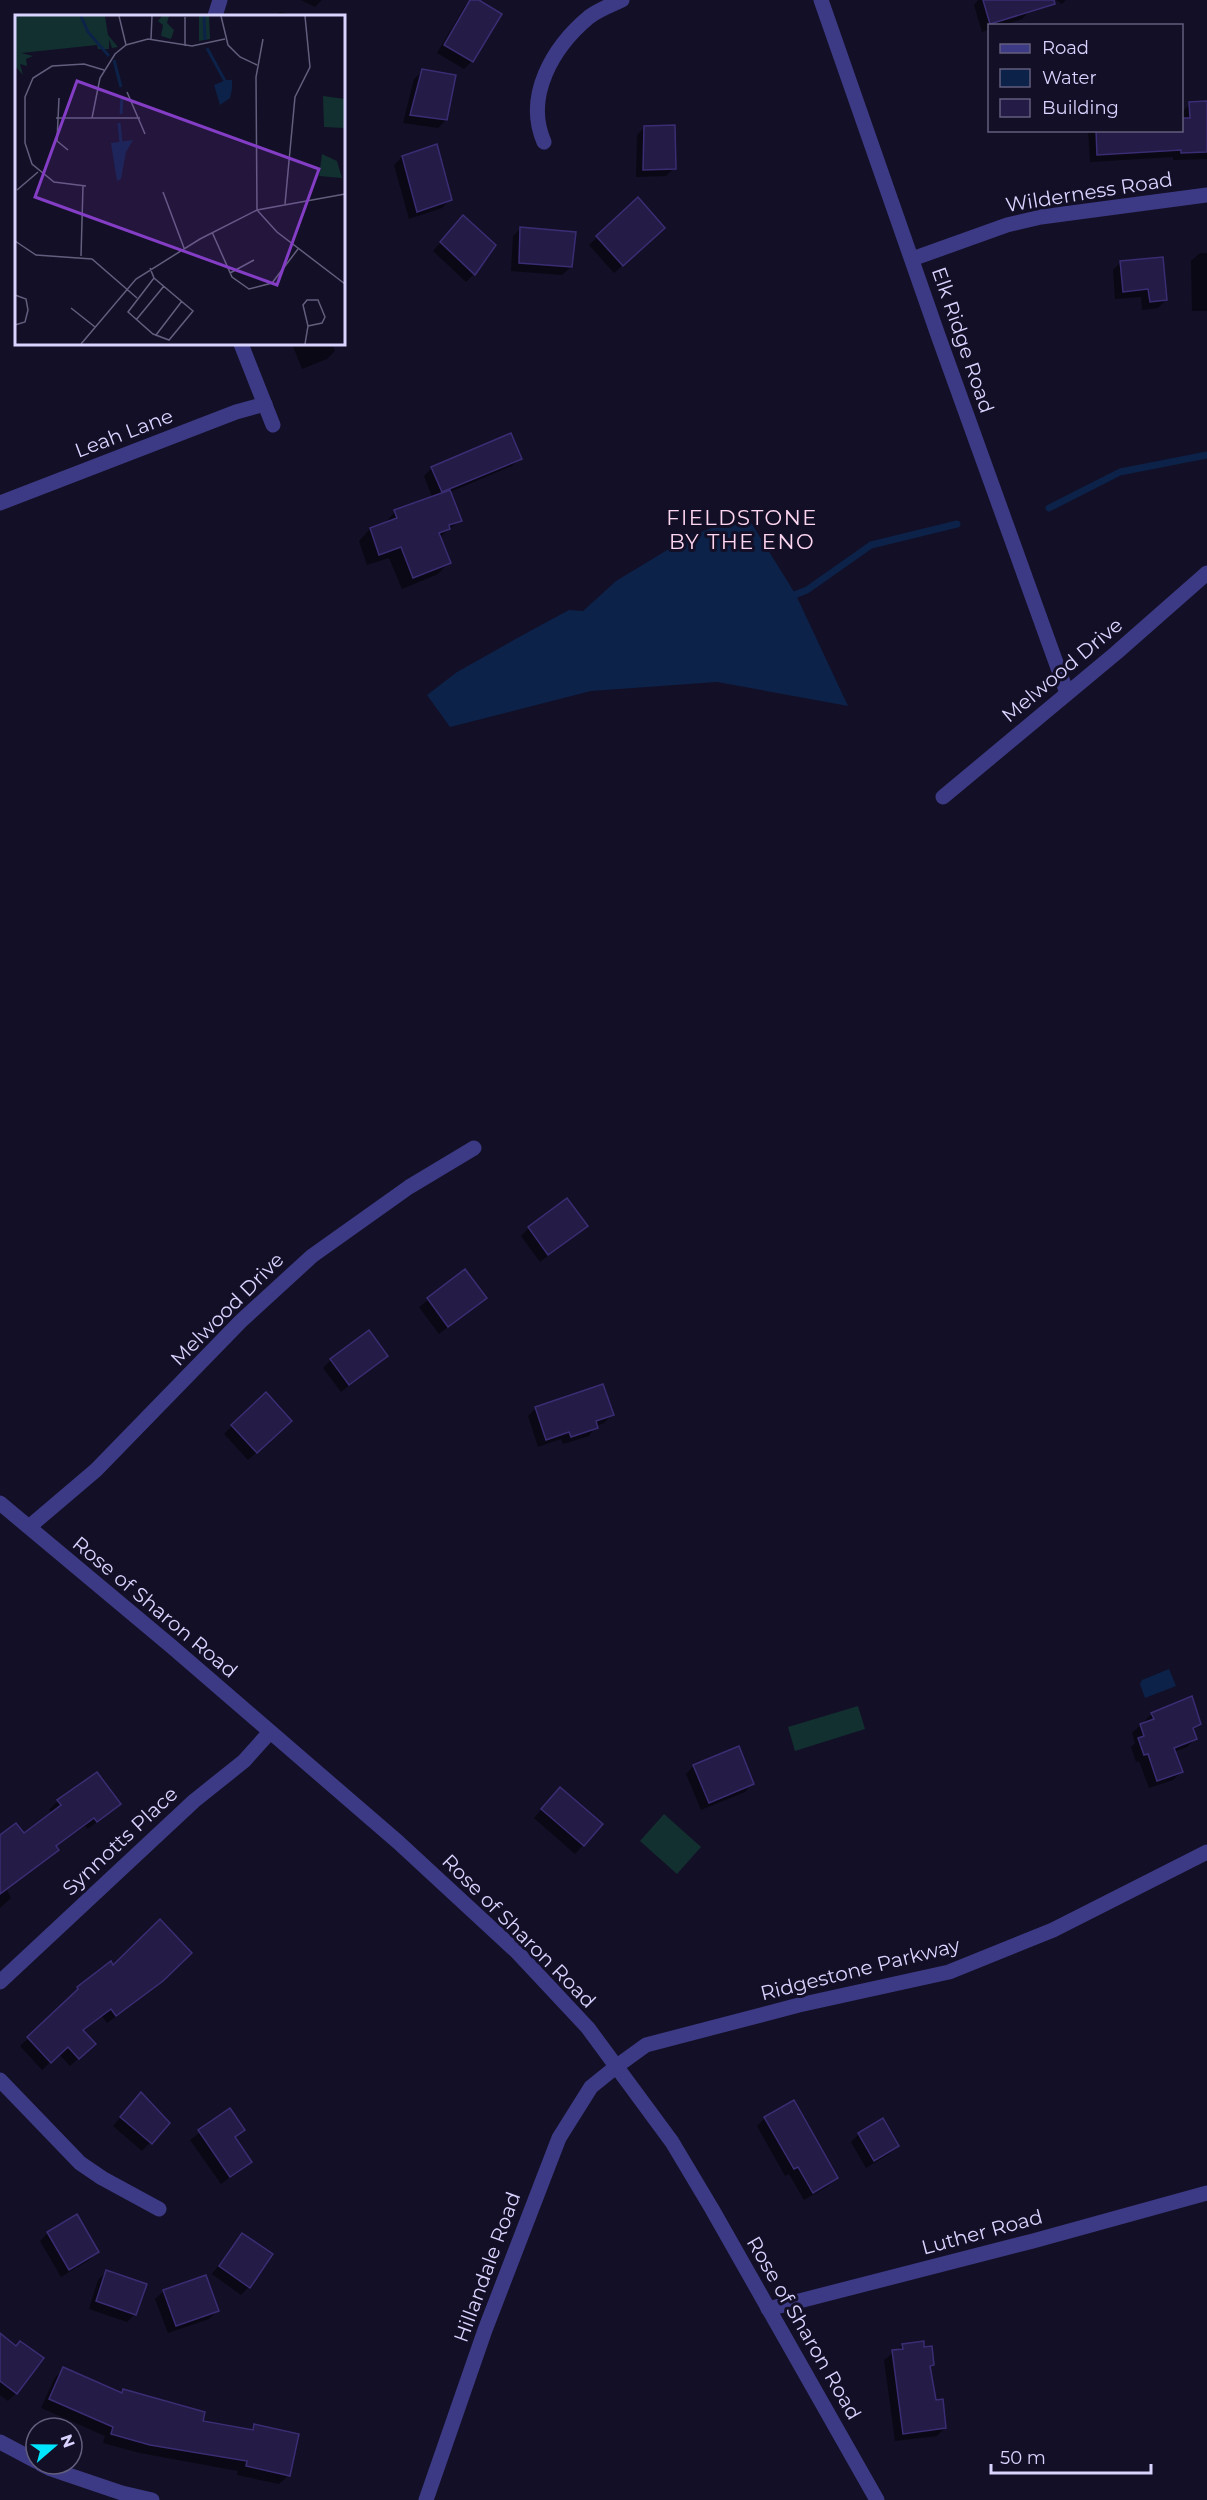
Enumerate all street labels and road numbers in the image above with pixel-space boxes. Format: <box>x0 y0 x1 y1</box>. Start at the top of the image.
street label: Wilderness Road <box>1004 167 1174 217</box>
street label: Elk Ridge Road <box>927 264 999 416</box>
street label: Leah Lane <box>72 403 176 463</box>
street label: Melwood Drive <box>997 613 1127 727</box>
street label: Melwood Drive <box>165 1247 289 1371</box>
street label: Rose of Sharon Road <box>68 1531 242 1683</box>
street label: Synnotts Place <box>58 1782 182 1900</box>
street label: Rose of Sharon Road <box>437 1849 601 2013</box>
street label: Ridgestone Parkway <box>758 1933 962 2005</box>
street label: Hillandale Road <box>449 2189 525 2345</box>
street label: Luther Road <box>919 2204 1045 2260</box>
street label: Rose of Sharon Road <box>742 2232 866 2424</box>

